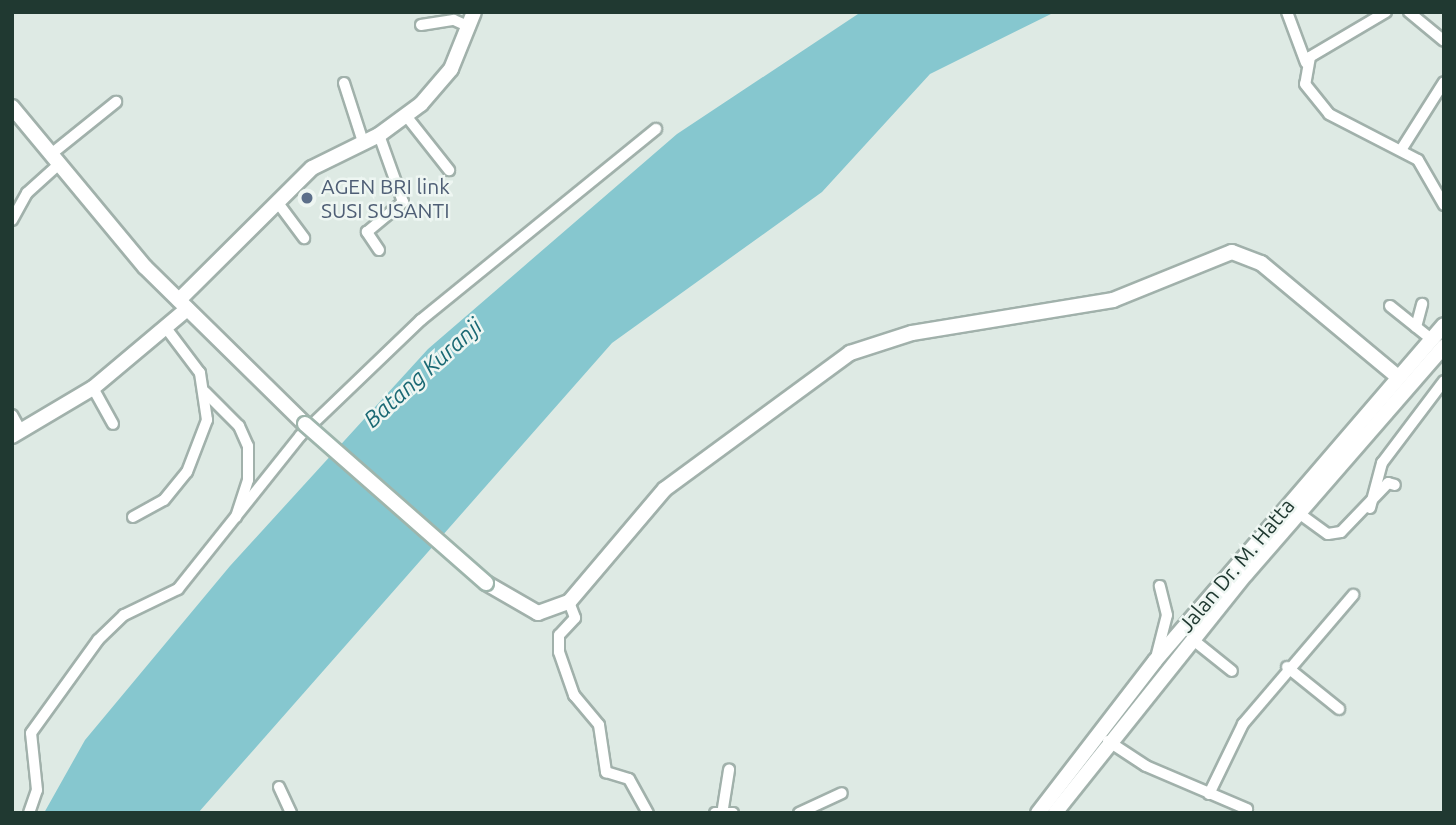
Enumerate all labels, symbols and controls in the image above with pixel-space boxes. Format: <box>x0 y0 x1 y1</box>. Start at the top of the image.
place label: AGEN BRI link SUSI SUSANTI <box>321 173 450 223</box>
marker: AGEN BRI link SUSI SUSANTI <box>299 190 315 206</box>
water label: Batang Kuranji <box>358 313 488 433</box>
street label: Jalan Dr. M. Hatta <box>1173 493 1299 637</box>

